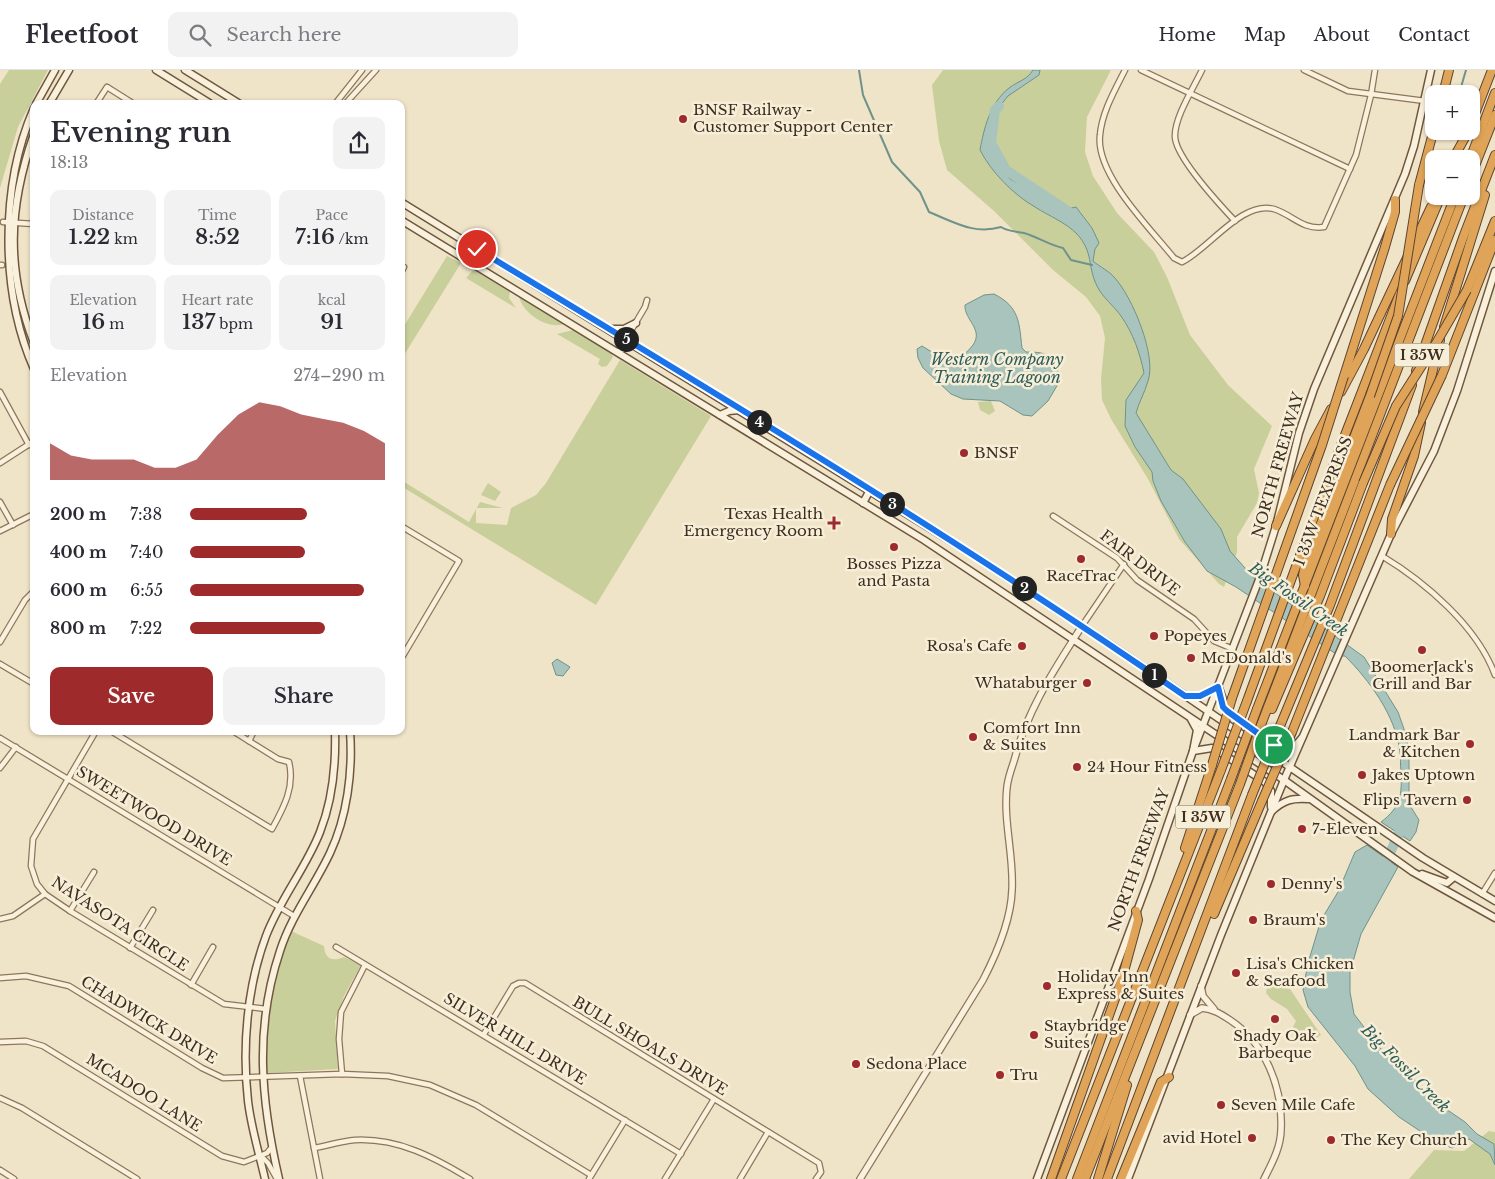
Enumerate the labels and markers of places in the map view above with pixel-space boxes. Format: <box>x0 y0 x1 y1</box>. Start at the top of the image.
place label: BNSF Railway - Customer Support Center <box>693 100 893 136</box>
marker: BNSF Railway - Customer Support Center <box>677 113 689 125</box>
pin <box>456 228 498 270</box>
pin: 5 <box>614 326 638 352</box>
pin: 4 <box>746 410 772 434</box>
place label: BNSF <box>974 443 1019 462</box>
marker: BNSF <box>958 447 970 459</box>
pin: 3 <box>880 492 904 516</box>
place label: Texas Health Emergency Room <box>684 504 823 540</box>
marker: Texas Health Emergency Room <box>827 516 841 530</box>
marker: Bosses Pizza and Pasta <box>888 541 900 553</box>
marker: RaceTrac <box>1075 553 1087 565</box>
place label: Bosses Pizza and Pasta <box>846 554 942 590</box>
place label: RaceTrac <box>1046 566 1116 585</box>
pin: 2 <box>1012 576 1036 600</box>
place label: Popeyes <box>1164 626 1227 645</box>
marker: Popeyes <box>1148 630 1160 642</box>
place label: Rosa's Cafe <box>927 636 1012 655</box>
marker: Rosa's Cafe <box>1016 640 1028 652</box>
marker: BoomerJack's Grill and Bar <box>1416 644 1428 656</box>
place label: McDonald's <box>1201 648 1292 667</box>
marker: McDonald's <box>1185 652 1197 664</box>
place label: BoomerJack's Grill and Bar <box>1370 657 1474 693</box>
pin: 1 <box>1142 662 1166 688</box>
place label: Whataburger <box>974 673 1078 692</box>
marker: Whataburger <box>1081 677 1093 689</box>
place label: Comfort Inn & Suites <box>983 718 1081 754</box>
pin <box>1253 724 1295 766</box>
place label: Landmark Bar & Kitchen <box>1348 725 1461 761</box>
marker: Comfort Inn & Suites <box>967 731 979 743</box>
marker: Landmark Bar & Kitchen <box>1464 738 1476 750</box>
place label: 24 Hour Fitness <box>1087 757 1207 776</box>
marker: 24 Hour Fitness <box>1071 761 1083 773</box>
place label: Jakes Uptown <box>1370 765 1475 784</box>
marker: Jakes Uptown <box>1356 769 1368 781</box>
place label: Flips Tavern <box>1363 790 1457 809</box>
marker: Flips Tavern <box>1461 794 1473 806</box>
place label: 7-Eleven <box>1312 819 1378 838</box>
marker: 7-Eleven <box>1296 823 1308 835</box>
place label: Denny's <box>1281 874 1343 893</box>
marker: Denny's <box>1265 878 1277 890</box>
place label: Braum's <box>1263 910 1326 929</box>
marker: Braum's <box>1247 914 1259 926</box>
place label: Lisa's Chicken & Seafood <box>1246 954 1354 990</box>
place label: Holiday Inn Express & Suites <box>1057 967 1184 1003</box>
marker: Lisa's Chicken & Seafood <box>1230 967 1242 979</box>
marker: Holiday Inn Express & Suites <box>1041 980 1053 992</box>
marker: Shady Oak Barbeque <box>1269 1013 1281 1025</box>
place label: Staybridge Suites <box>1044 1016 1127 1052</box>
place label: Shady Oak Barbeque <box>1233 1026 1317 1062</box>
marker: Staybridge Suites <box>1028 1029 1040 1041</box>
place label: Sedona Place <box>866 1054 967 1073</box>
marker: Sedona Place <box>850 1058 862 1070</box>
place label: Tru <box>1010 1065 1038 1084</box>
marker: Tru <box>994 1069 1006 1081</box>
place label: Seven Mile Cafe <box>1231 1095 1355 1114</box>
marker: Seven Mile Cafe <box>1215 1099 1227 1111</box>
place label: avid Hotel <box>1163 1128 1242 1147</box>
place label: The Key Church <box>1341 1130 1467 1149</box>
marker: avid Hotel <box>1246 1132 1258 1144</box>
marker: The Key Church <box>1325 1134 1337 1146</box>

